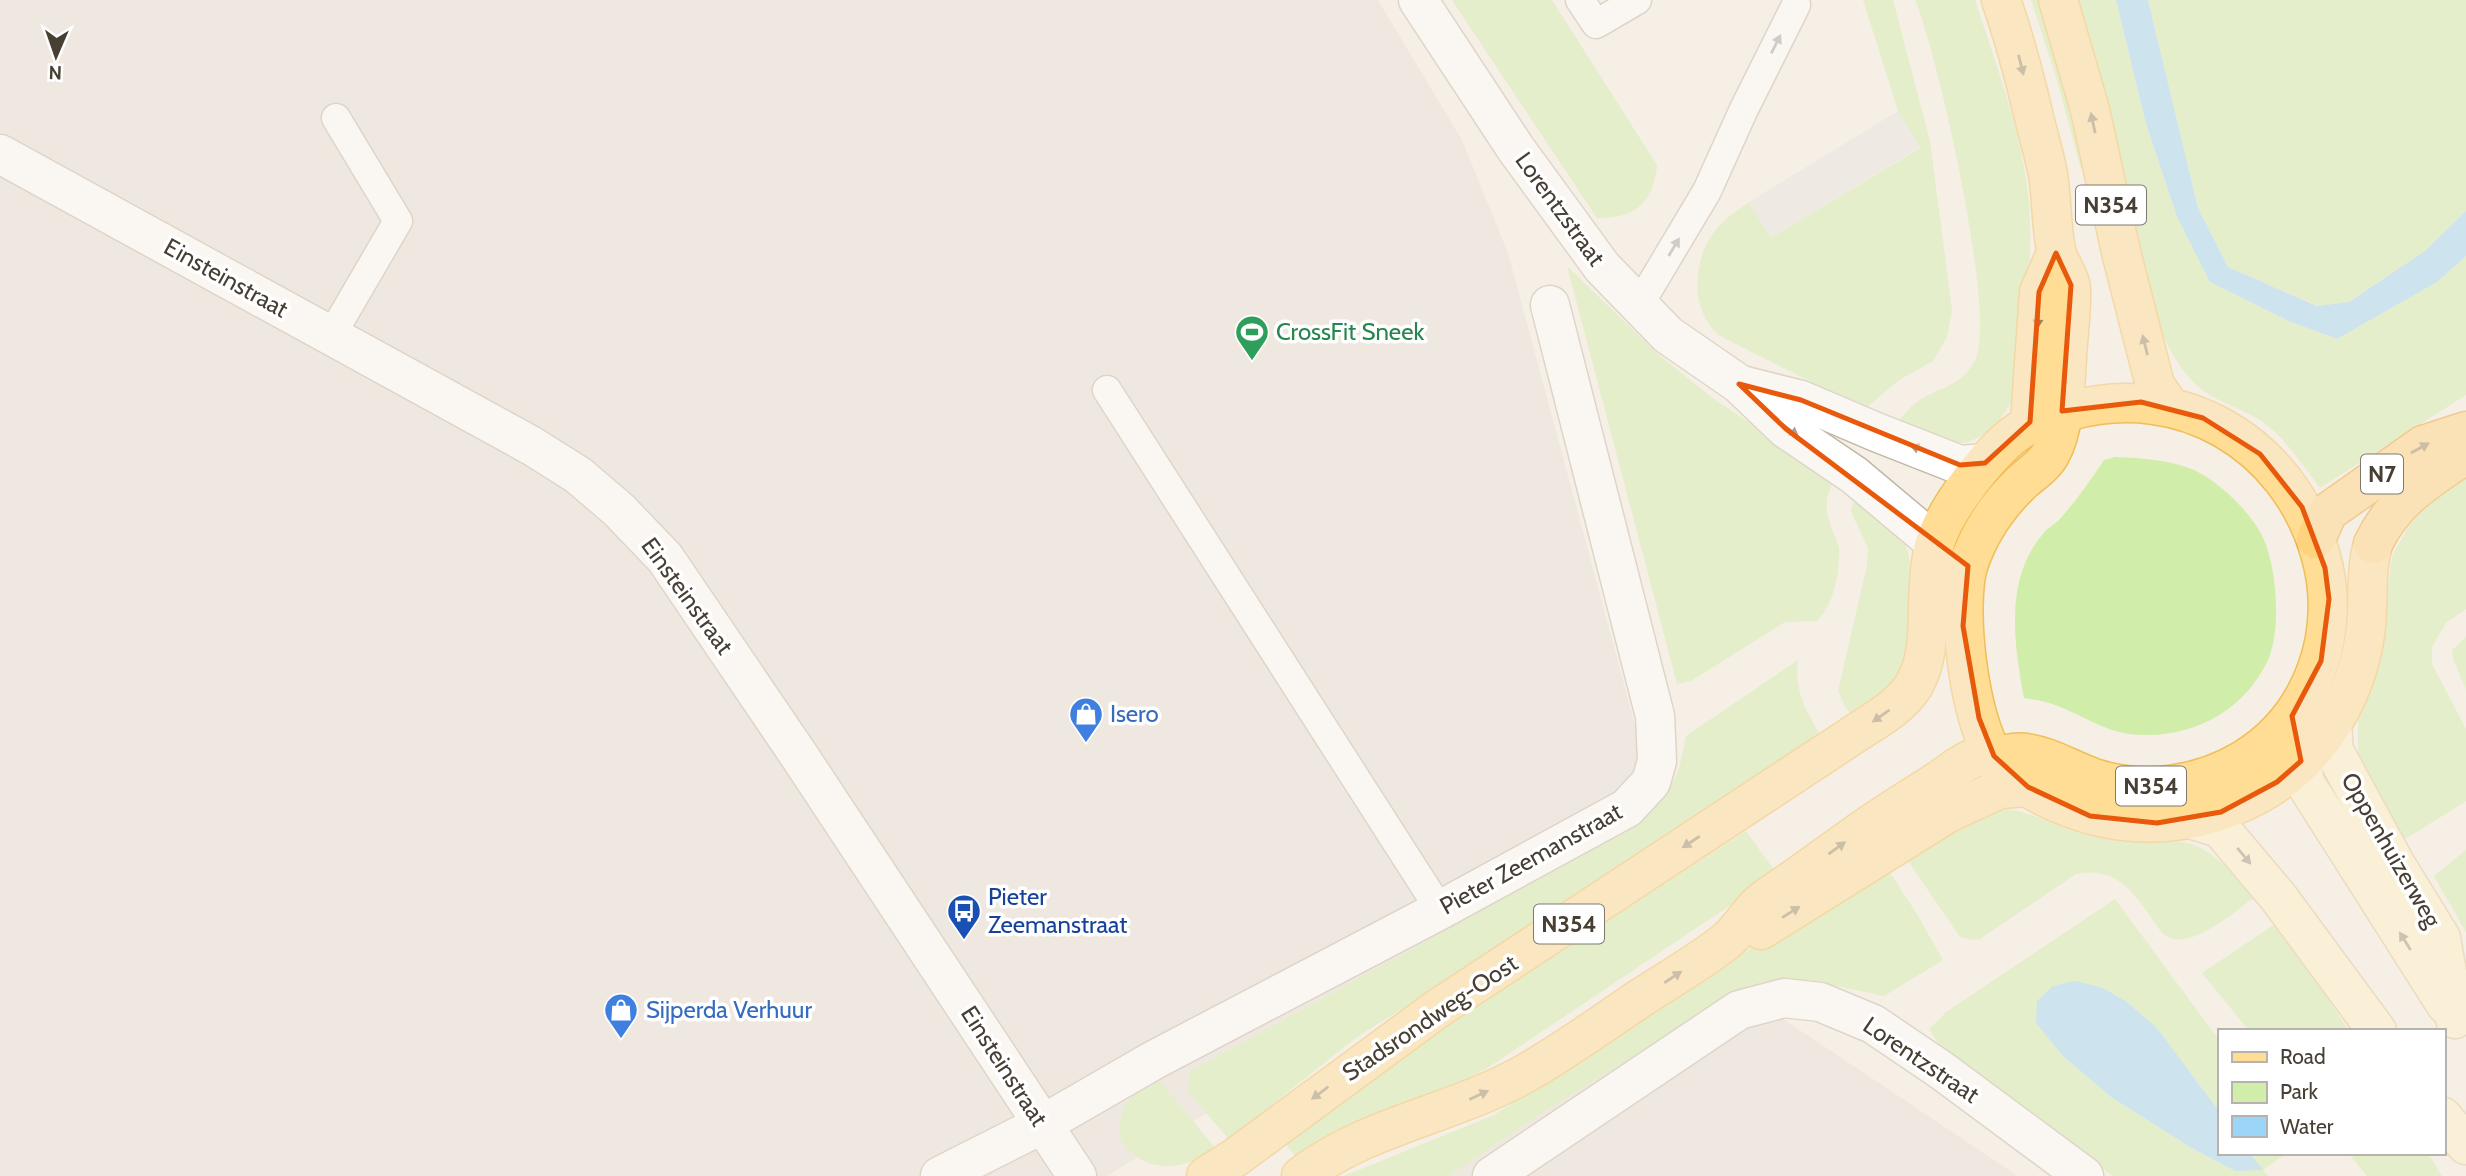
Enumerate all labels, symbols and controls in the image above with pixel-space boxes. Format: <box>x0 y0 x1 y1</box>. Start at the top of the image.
north arrow <box>21 21 91 91</box>
one-way arrow <box>1771 34 1782 54</box>
one-way arrow <box>2016 54 2027 76</box>
text: N <box>48 61 63 84</box>
one-way arrow <box>2088 112 2099 134</box>
street label: Lorentzstraat <box>1509 146 1611 271</box>
road number: N354 <box>2076 186 2146 224</box>
street label: Einsteinstraat <box>159 232 293 324</box>
one-way arrow <box>1668 237 1680 256</box>
one-way arrow <box>2032 307 2043 329</box>
sports icon: CrossFit Sneek <box>1233 313 1271 362</box>
place label: CrossFit Sneek <box>1276 317 1424 346</box>
one-way arrow <box>2139 334 2149 355</box>
one-way arrow <box>1780 423 1798 438</box>
one-way arrow <box>2411 442 2430 454</box>
one-way arrow <box>1909 443 1930 454</box>
road number: N7 <box>2361 454 2403 494</box>
street label: Einsteinstraat <box>635 532 740 660</box>
shop icon: Isero <box>1067 695 1105 744</box>
place label: Isero <box>1110 699 1159 728</box>
one-way arrow <box>1872 709 1890 723</box>
road number: N354 <box>2116 766 2186 806</box>
street label: Oppenhuizerweg <box>2335 767 2448 933</box>
street label: Pieter Zeemanstraat <box>1435 797 1627 921</box>
one-way arrow <box>1682 836 1701 849</box>
one-way arrow <box>1828 841 1846 855</box>
one-way arrow <box>2236 847 2252 865</box>
place label: Pieter Zeemanstraat <box>988 882 1127 939</box>
bus stop icon: Pieter Zeemanstraat <box>945 892 983 941</box>
road number: N354 <box>1534 904 1604 944</box>
one-way arrow <box>1782 906 1801 919</box>
one-way arrow <box>2399 931 2412 950</box>
street label: Stadsrondweg-Oost <box>1337 948 1523 1087</box>
one-way arrow <box>1663 970 1683 983</box>
shop icon: Sijperda Verhuur <box>602 991 640 1040</box>
place label: Sijperda Verhuur <box>646 995 812 1024</box>
street label: Einsteinstraat <box>955 1000 1054 1131</box>
street label: Lorentzstraat <box>1858 1010 1985 1109</box>
legend <box>2218 1029 2445 1155</box>
text: Road <box>2280 1044 2326 1069</box>
text: Park <box>2280 1079 2318 1104</box>
one-way arrow <box>1312 1086 1330 1101</box>
one-way arrow <box>1469 1089 1489 1101</box>
text: Water <box>2280 1114 2334 1139</box>

